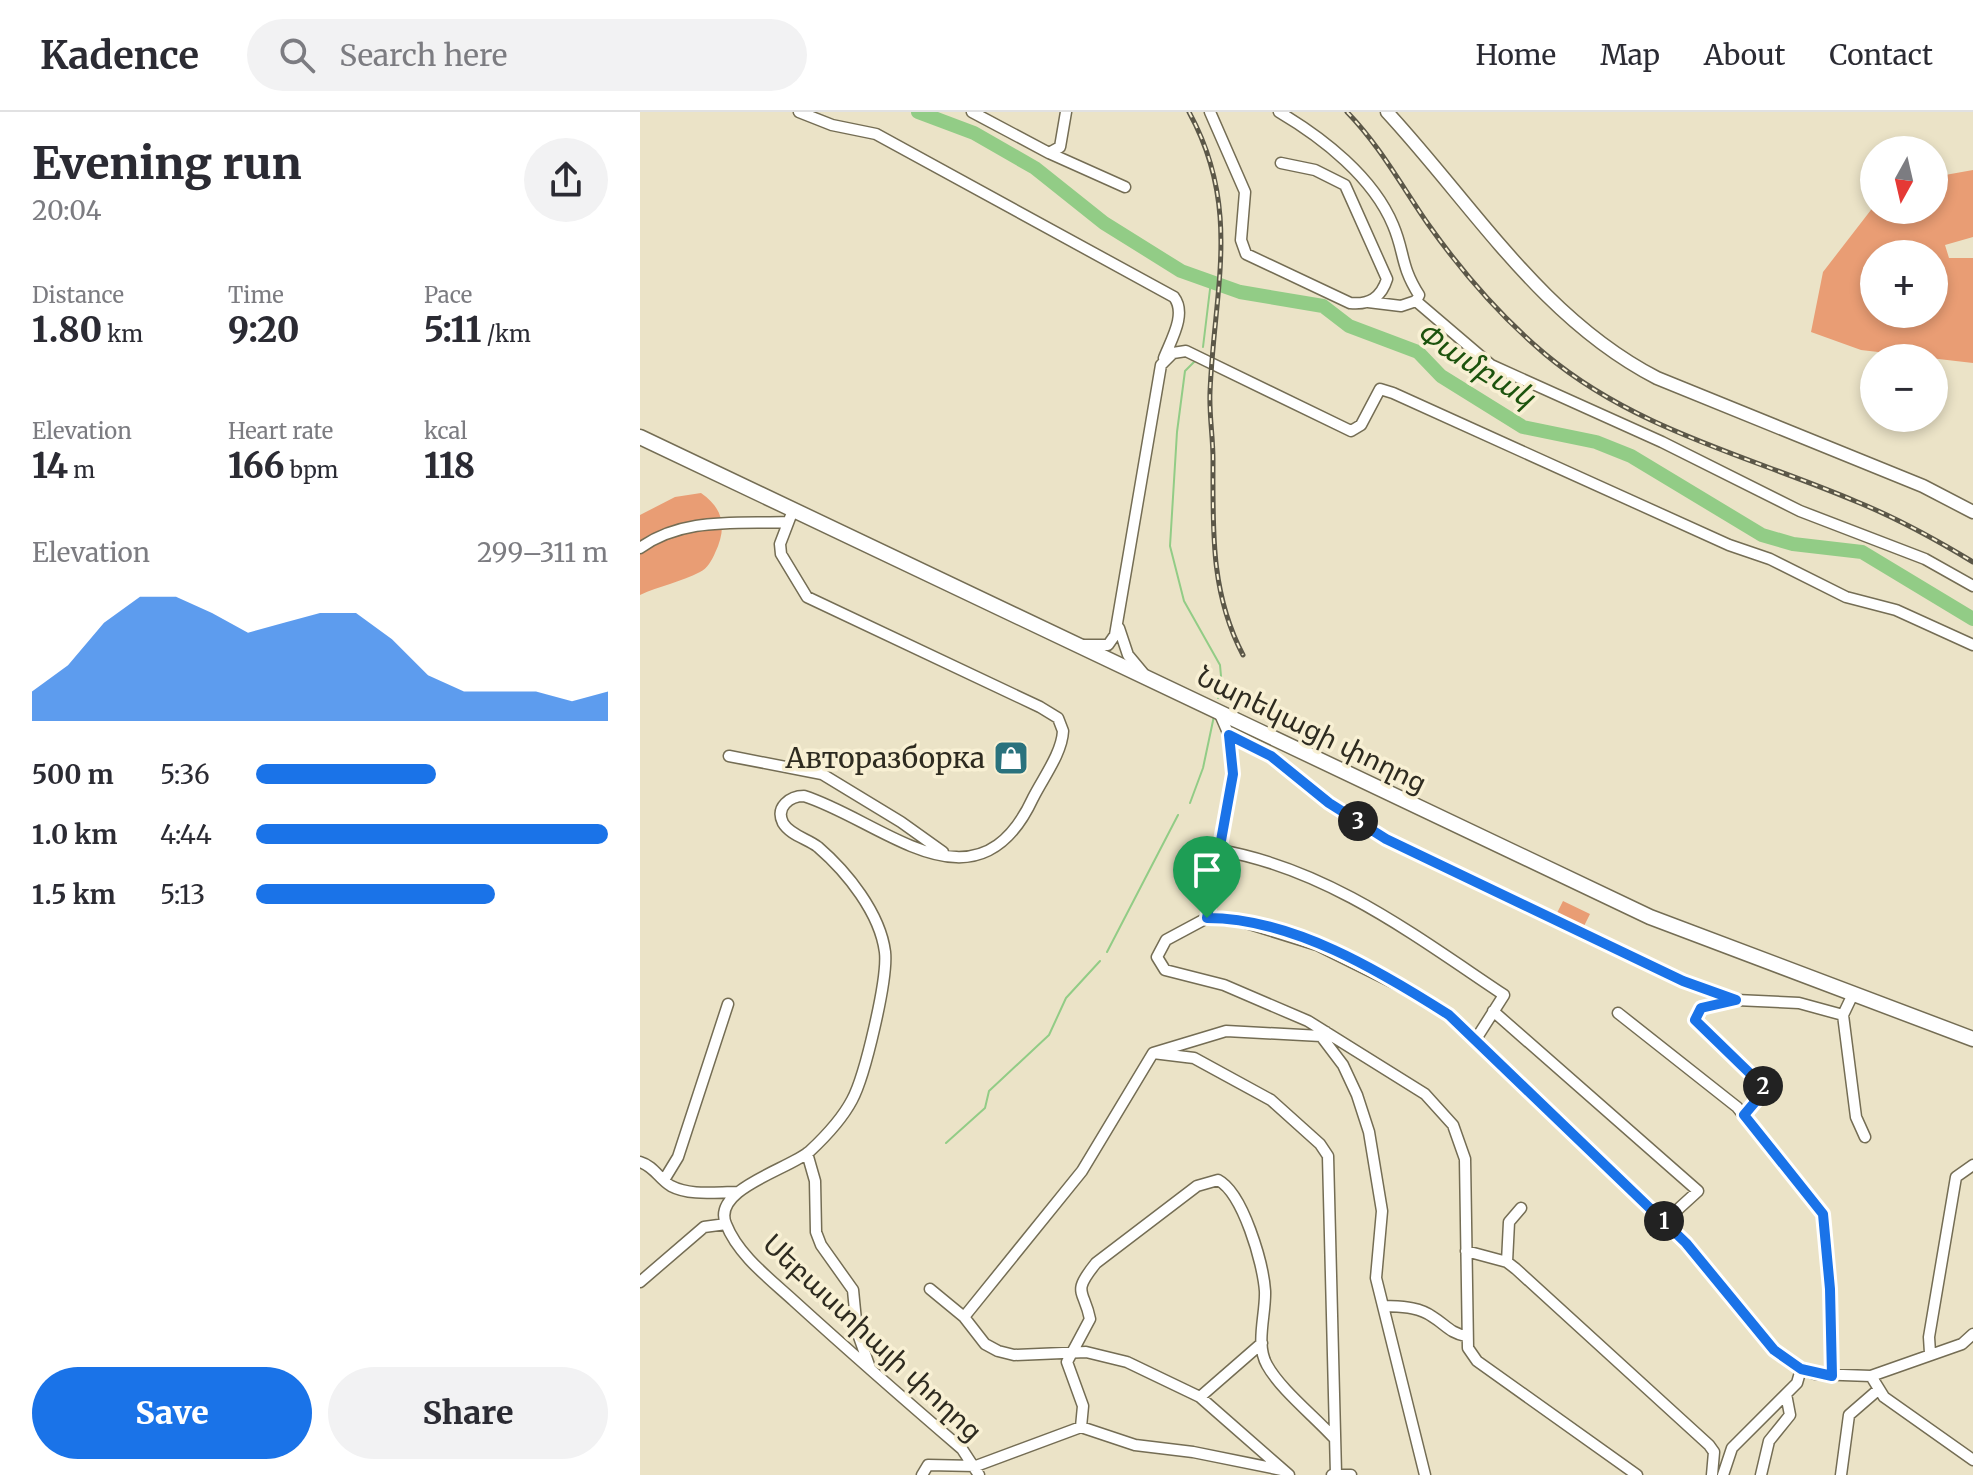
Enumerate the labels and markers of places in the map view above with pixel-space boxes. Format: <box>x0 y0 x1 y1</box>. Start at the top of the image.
shop icon: Авторазборка <box>992 739 1030 777</box>
place label: Авторазборка <box>784 740 985 776</box>
pin: 3 <box>1338 801 1378 841</box>
pin <box>1173 836 1241 918</box>
pin: 2 <box>1743 1066 1783 1106</box>
pin: 1 <box>1644 1201 1684 1241</box>

